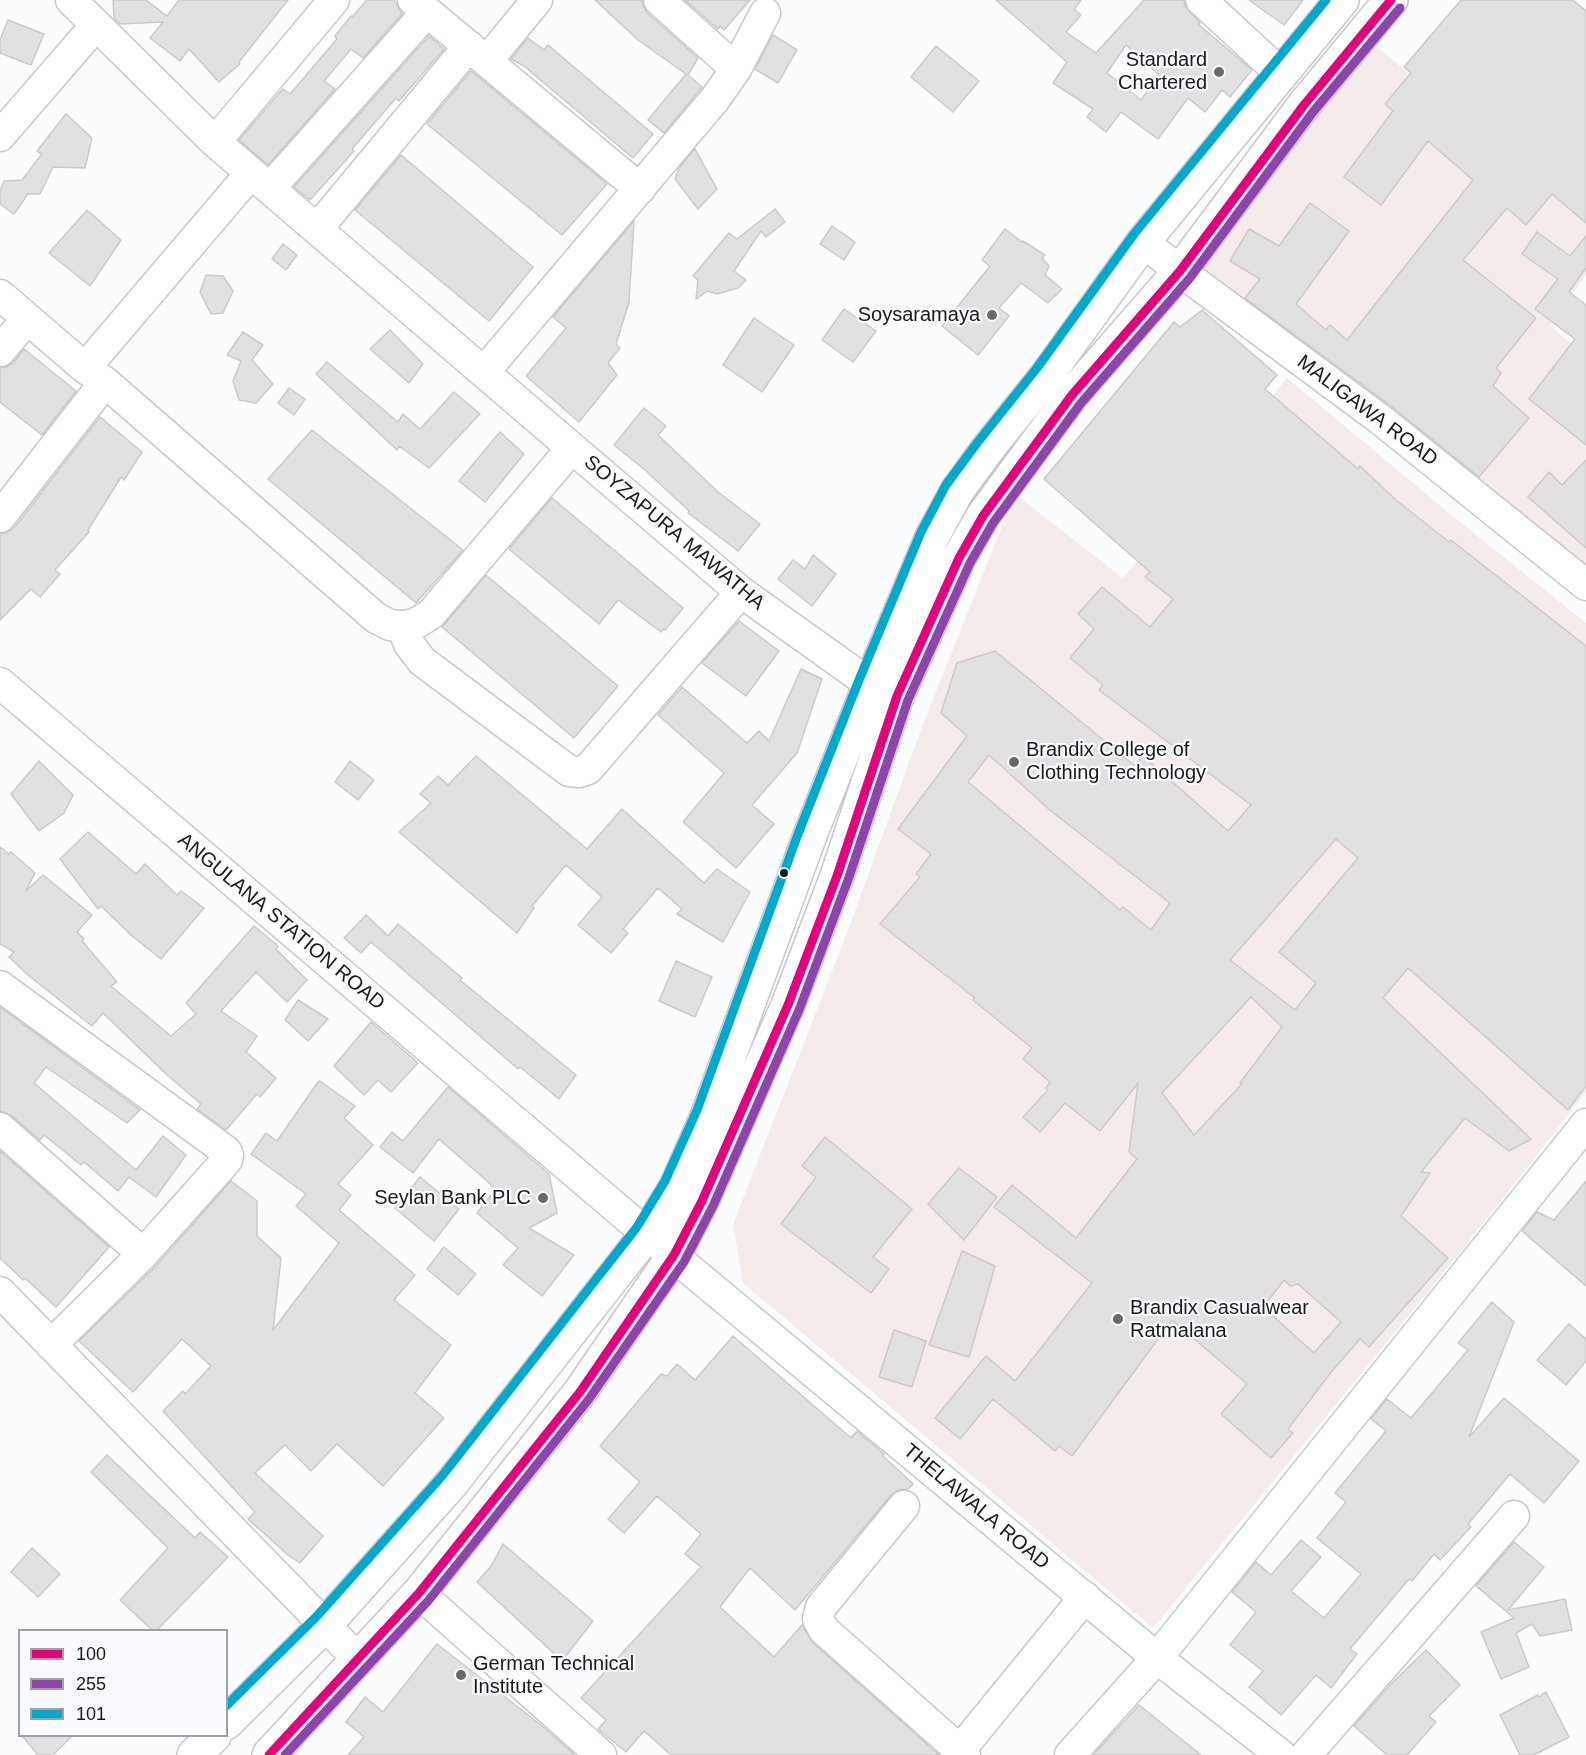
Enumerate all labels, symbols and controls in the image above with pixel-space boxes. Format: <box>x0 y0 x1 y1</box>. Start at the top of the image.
place label: Standard Chartered <box>1118 48 1207 95</box>
marker: Standard Chartered <box>1212 65 1226 79</box>
place label: Soysaramaya <box>858 303 980 327</box>
marker: Soysaramaya <box>985 308 999 322</box>
street label: MALIGAWA ROAD <box>1292 350 1442 472</box>
street label: SOYZAPURA MAWATHA <box>579 450 769 616</box>
place label: Brandix College of Clothing Technology <box>1026 738 1206 785</box>
marker: Brandix College of Clothing Technology <box>1007 755 1021 769</box>
street label: ANGULANA STATION ROAD <box>173 828 389 1016</box>
unlabelled marker <box>778 867 790 879</box>
place label: Seylan Bank PLC <box>374 1186 531 1210</box>
marker: Seylan Bank PLC <box>536 1191 550 1205</box>
place label: Brandix Casualwear Ratmalana <box>1130 1296 1309 1343</box>
marker: Brandix Casualwear Ratmalana <box>1111 1312 1125 1326</box>
street label: THELAWALA ROAD <box>898 1439 1054 1575</box>
legend <box>18 1629 228 1737</box>
text: 100 <box>76 1644 106 1664</box>
place label: German Technical Institute <box>473 1652 634 1699</box>
marker: German Technical Institute <box>454 1668 468 1682</box>
text: 255 <box>76 1674 106 1694</box>
text: 101 <box>76 1704 106 1724</box>

